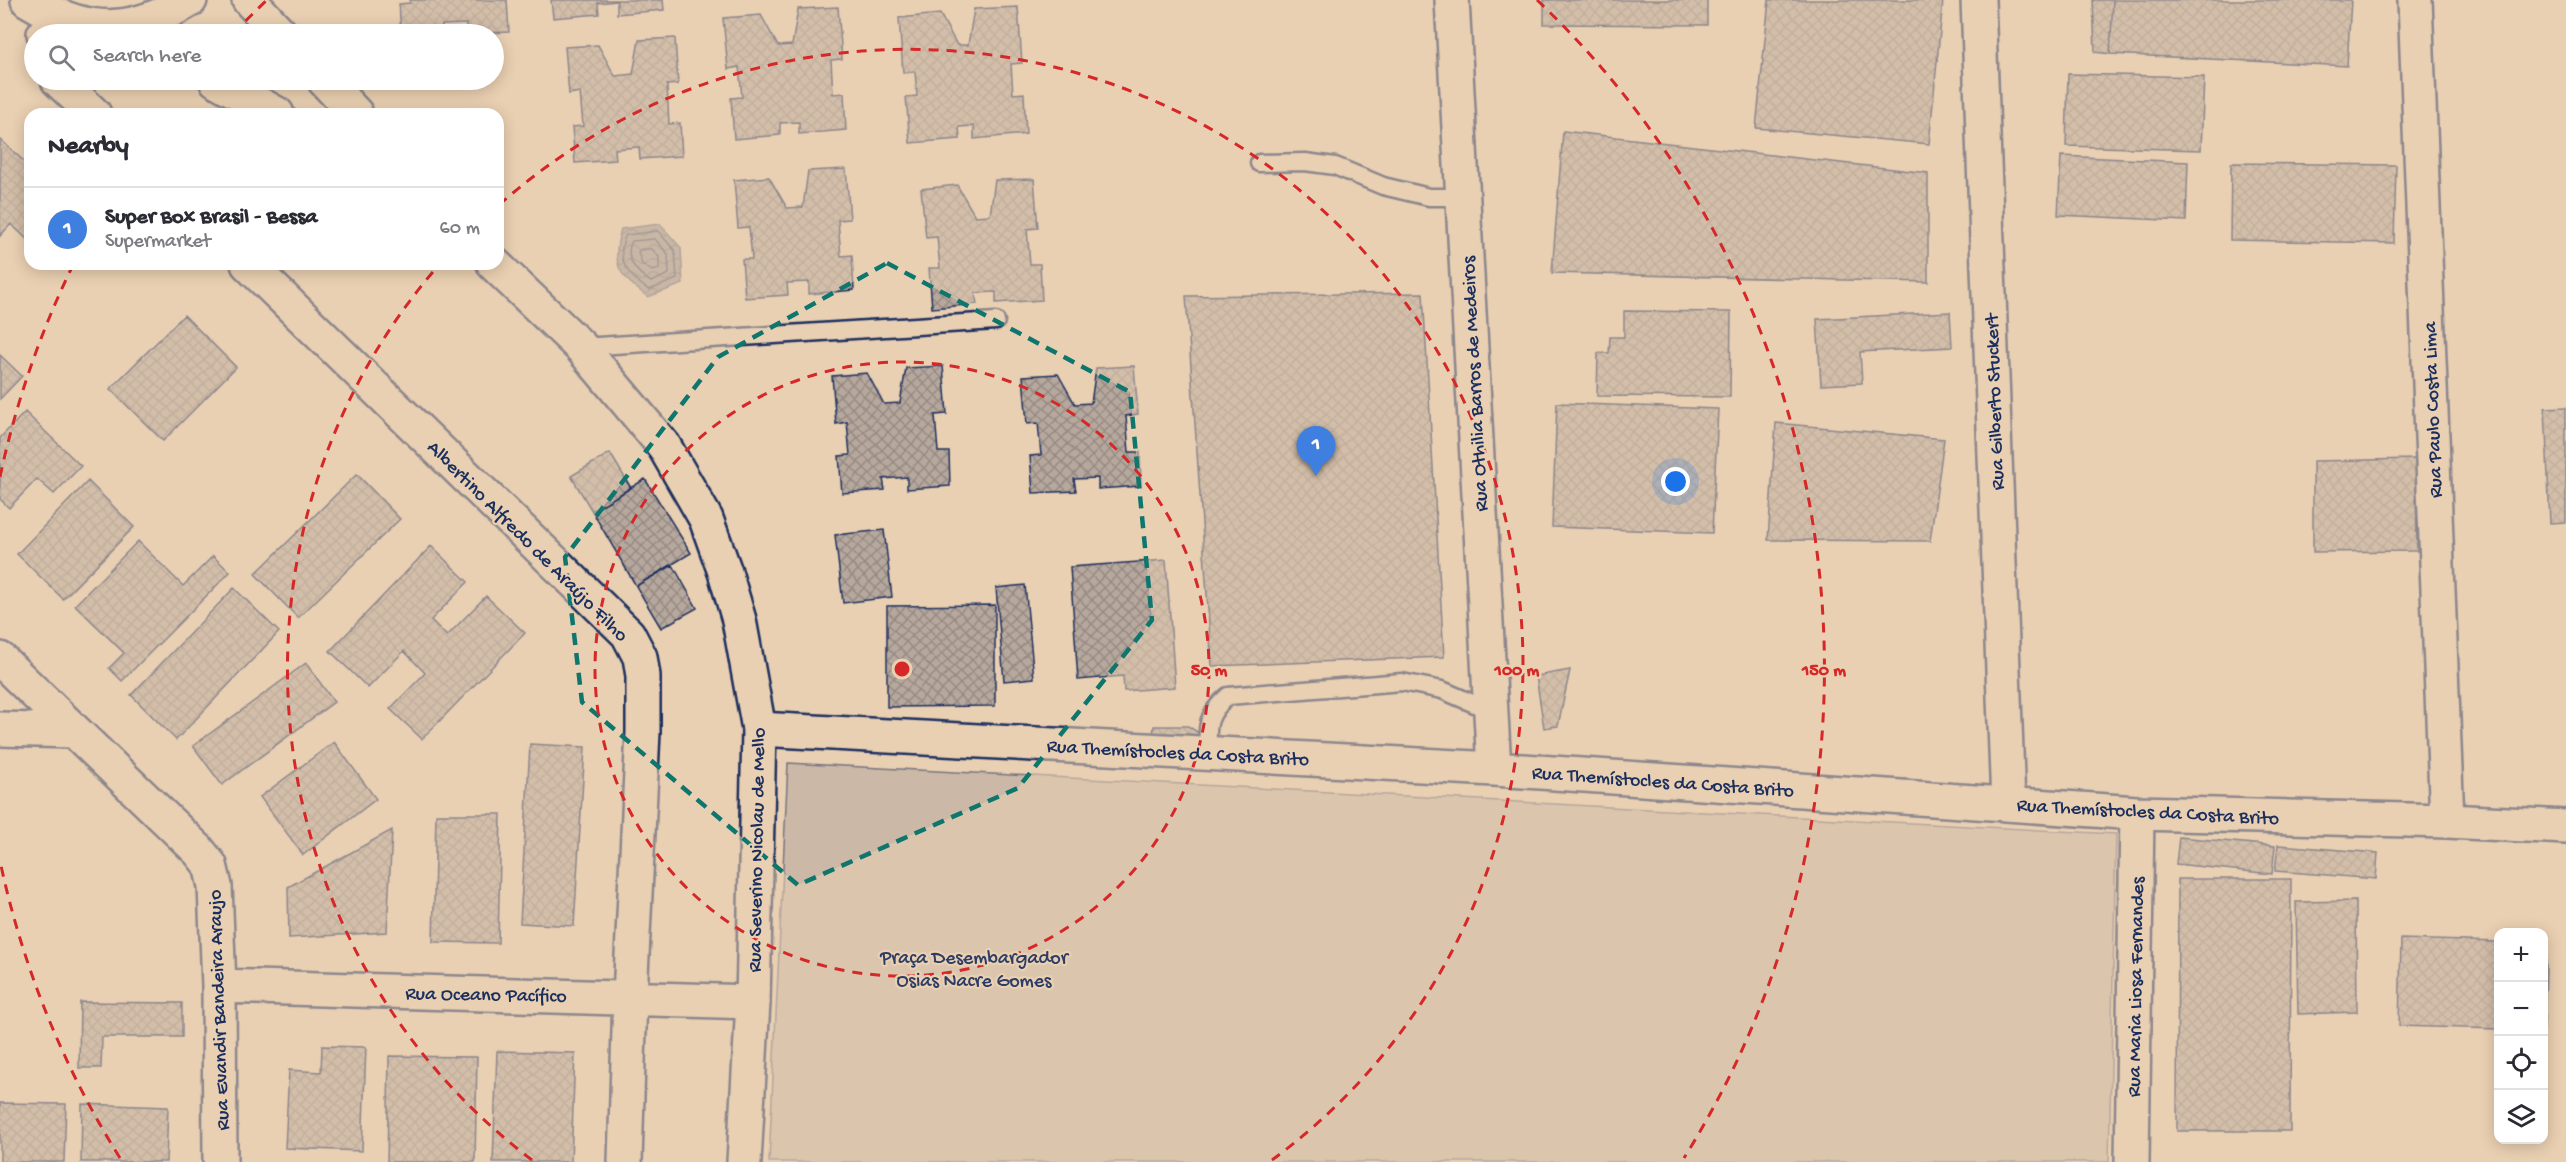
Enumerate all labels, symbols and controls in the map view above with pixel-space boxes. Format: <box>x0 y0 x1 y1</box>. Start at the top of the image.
search box <box>24 24 504 90</box>
icon: search <box>45 41 78 74</box>
text: Search here <box>93 44 201 70</box>
text: Nearby <box>48 132 129 163</box>
text: Super Box Brasil - Bessa <box>105 205 317 231</box>
text: 1 <box>63 218 72 241</box>
text: 60 m <box>440 218 480 241</box>
text: Supermarket <box>105 231 211 254</box>
street label: Rua Othilia Barros de Medeiros <box>1458 255 1495 512</box>
street label: Rua Gilberto Stuckert <box>1982 311 2011 490</box>
street label: Rua Paulo Costa Lima <box>2420 320 2449 498</box>
pin: 1 <box>1296 426 1336 476</box>
street label: Albertino Alfredo de Araújo Filho <box>421 437 632 648</box>
your location <box>1661 467 1690 496</box>
centre of rings <box>892 659 912 679</box>
text: 50 m <box>1191 661 1228 682</box>
text: 100 m <box>1494 661 1540 682</box>
text: 150 m <box>1801 661 1846 682</box>
street label: Rua Severino Nicolau de Mello <box>745 727 772 973</box>
street label: Rua Themístocles da Costa Brito <box>1046 736 1310 773</box>
street label: Rua Themístocles da Costa Brito <box>1531 763 1795 804</box>
street label: Rua Themístocles da Costa Brito <box>2016 795 2280 832</box>
street label: Rua Maria Liosa Fernandes <box>2124 876 2151 1097</box>
street label: Rua Evandir Bandeira Araujo <box>205 889 236 1131</box>
map controls <box>2494 928 2548 1144</box>
button: + <box>2494 928 2548 982</box>
park label: Praça Desembargador Osias Nacre Gomes <box>879 948 1070 994</box>
button: − <box>2494 982 2548 1036</box>
street label: Rua Oceano Pacífico <box>405 984 567 1009</box>
button: locate <box>2494 1036 2548 1090</box>
button: layers <box>2494 1090 2548 1144</box>

